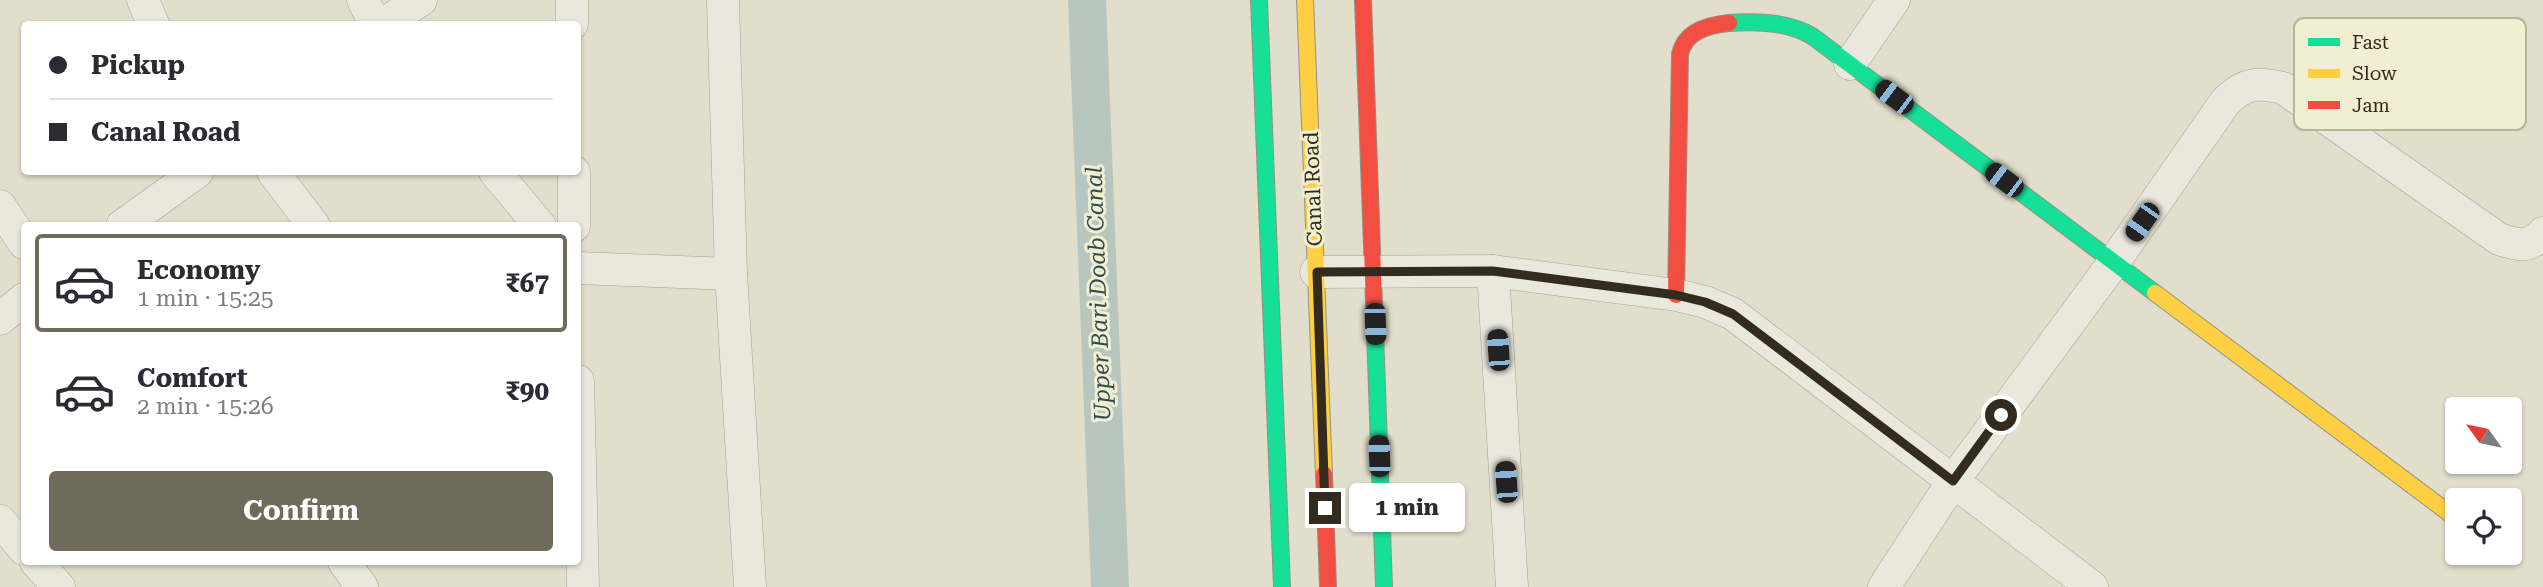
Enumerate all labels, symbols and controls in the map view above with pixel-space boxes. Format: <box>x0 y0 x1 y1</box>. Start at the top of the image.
legend <box>2294 18 2526 130</box>
text: Fast <box>2352 31 2389 54</box>
text: Pickup <box>91 50 185 80</box>
text: Slow <box>2352 62 2397 85</box>
car <box>1871 76 1918 118</box>
text: Jam <box>2352 94 2390 117</box>
text: Canal Road <box>91 117 240 147</box>
street label: Canal Road <box>1299 131 1327 247</box>
car <box>1981 159 2028 201</box>
water label: Upper Bari Doab Canal <box>1081 166 1116 422</box>
car <box>2122 199 2163 245</box>
icon: car <box>53 252 116 315</box>
text: Economy <box>137 255 260 285</box>
text: ₹67 <box>505 268 549 298</box>
text: 1 min · 15:25 <box>137 285 274 312</box>
car <box>1364 303 1387 345</box>
car <box>1487 328 1510 372</box>
icon: car <box>53 360 116 423</box>
text: Comfort <box>137 363 247 393</box>
text: ₹90 <box>505 376 549 406</box>
text: 2 min · 15:26 <box>137 393 274 420</box>
north arrow <box>2445 397 2522 474</box>
map controls <box>2445 397 2522 565</box>
route start <box>1985 399 2017 431</box>
car <box>1368 435 1391 477</box>
car <box>1495 460 1518 504</box>
button: Confirm <box>49 471 553 551</box>
callout: 1 min <box>1350 484 1465 532</box>
button: locate <box>2445 488 2522 565</box>
route end <box>1309 492 1341 524</box>
text: 1 min <box>1375 494 1439 521</box>

